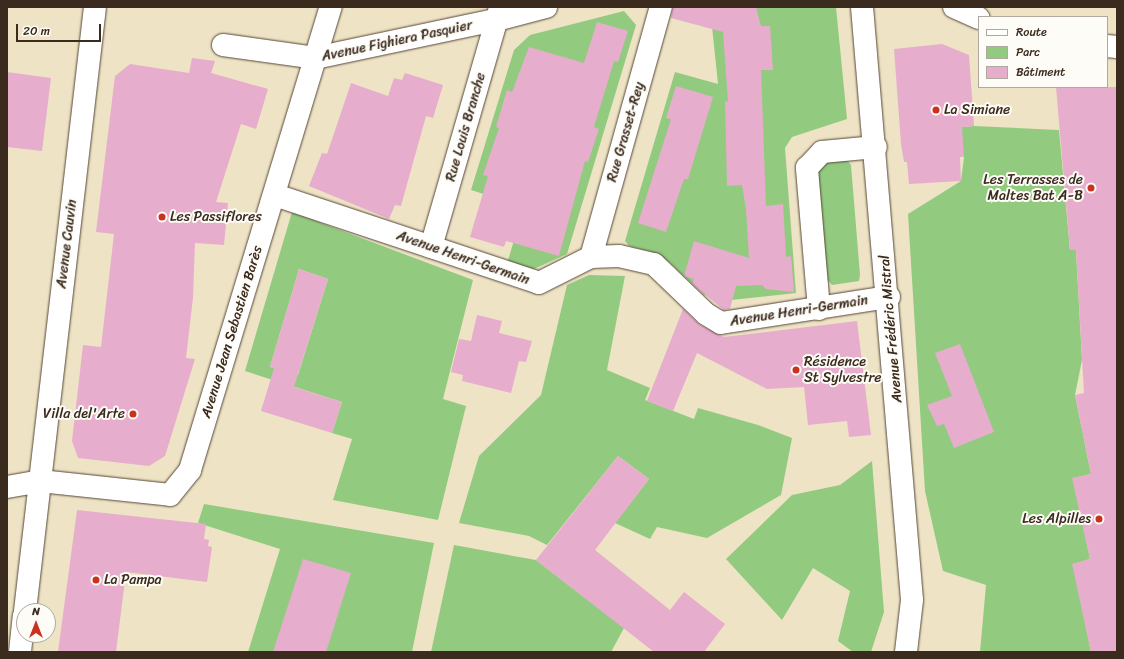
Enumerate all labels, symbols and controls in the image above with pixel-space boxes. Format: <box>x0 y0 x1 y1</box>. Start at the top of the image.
scale bar <box>18 16 103 42</box>
legend <box>978 16 1108 88</box>
street label: Avenue Fighiera Pasquier <box>320 17 474 65</box>
text: 20 m <box>23 20 50 42</box>
text: Route <box>1016 21 1047 43</box>
text: Parc <box>1016 41 1040 63</box>
text: Bâtiment <box>1016 61 1065 83</box>
street label: Rue Louis Branche <box>442 71 490 183</box>
street label: Rue Grasset-Rey <box>604 80 648 184</box>
place label: La Simiane <box>944 102 1010 118</box>
marker: La Simiane <box>931 105 941 115</box>
place label: Les Terrasses de Maltes Bat A-B <box>983 172 1083 204</box>
marker: Les Terrasses de Maltes Bat A-B <box>1086 183 1096 193</box>
street label: Avenue Cauvin <box>53 199 81 289</box>
place label: Les Passiflores <box>170 209 262 225</box>
marker: Les Passiflores <box>157 212 167 222</box>
street label: Avenue Henri-Germain <box>394 227 532 289</box>
street label: Avenue Jean Sebastien Barès <box>198 243 266 421</box>
street label: Avenue Frédéric Mistral <box>876 254 906 404</box>
street label: Avenue Henri-Germain <box>729 292 869 330</box>
place label: Résidence St Sylvestre <box>804 354 882 386</box>
marker: Résidence St Sylvestre <box>791 365 801 375</box>
place label: Villa del'Arte <box>42 406 125 422</box>
marker: Villa del'Arte <box>128 409 138 419</box>
place label: Les Alpilles <box>1021 511 1091 527</box>
marker: Les Alpilles <box>1094 514 1104 524</box>
place label: La Pampa <box>104 572 162 588</box>
marker: La Pampa <box>91 575 101 585</box>
text: N <box>32 602 40 621</box>
north arrow <box>16 603 56 643</box>

